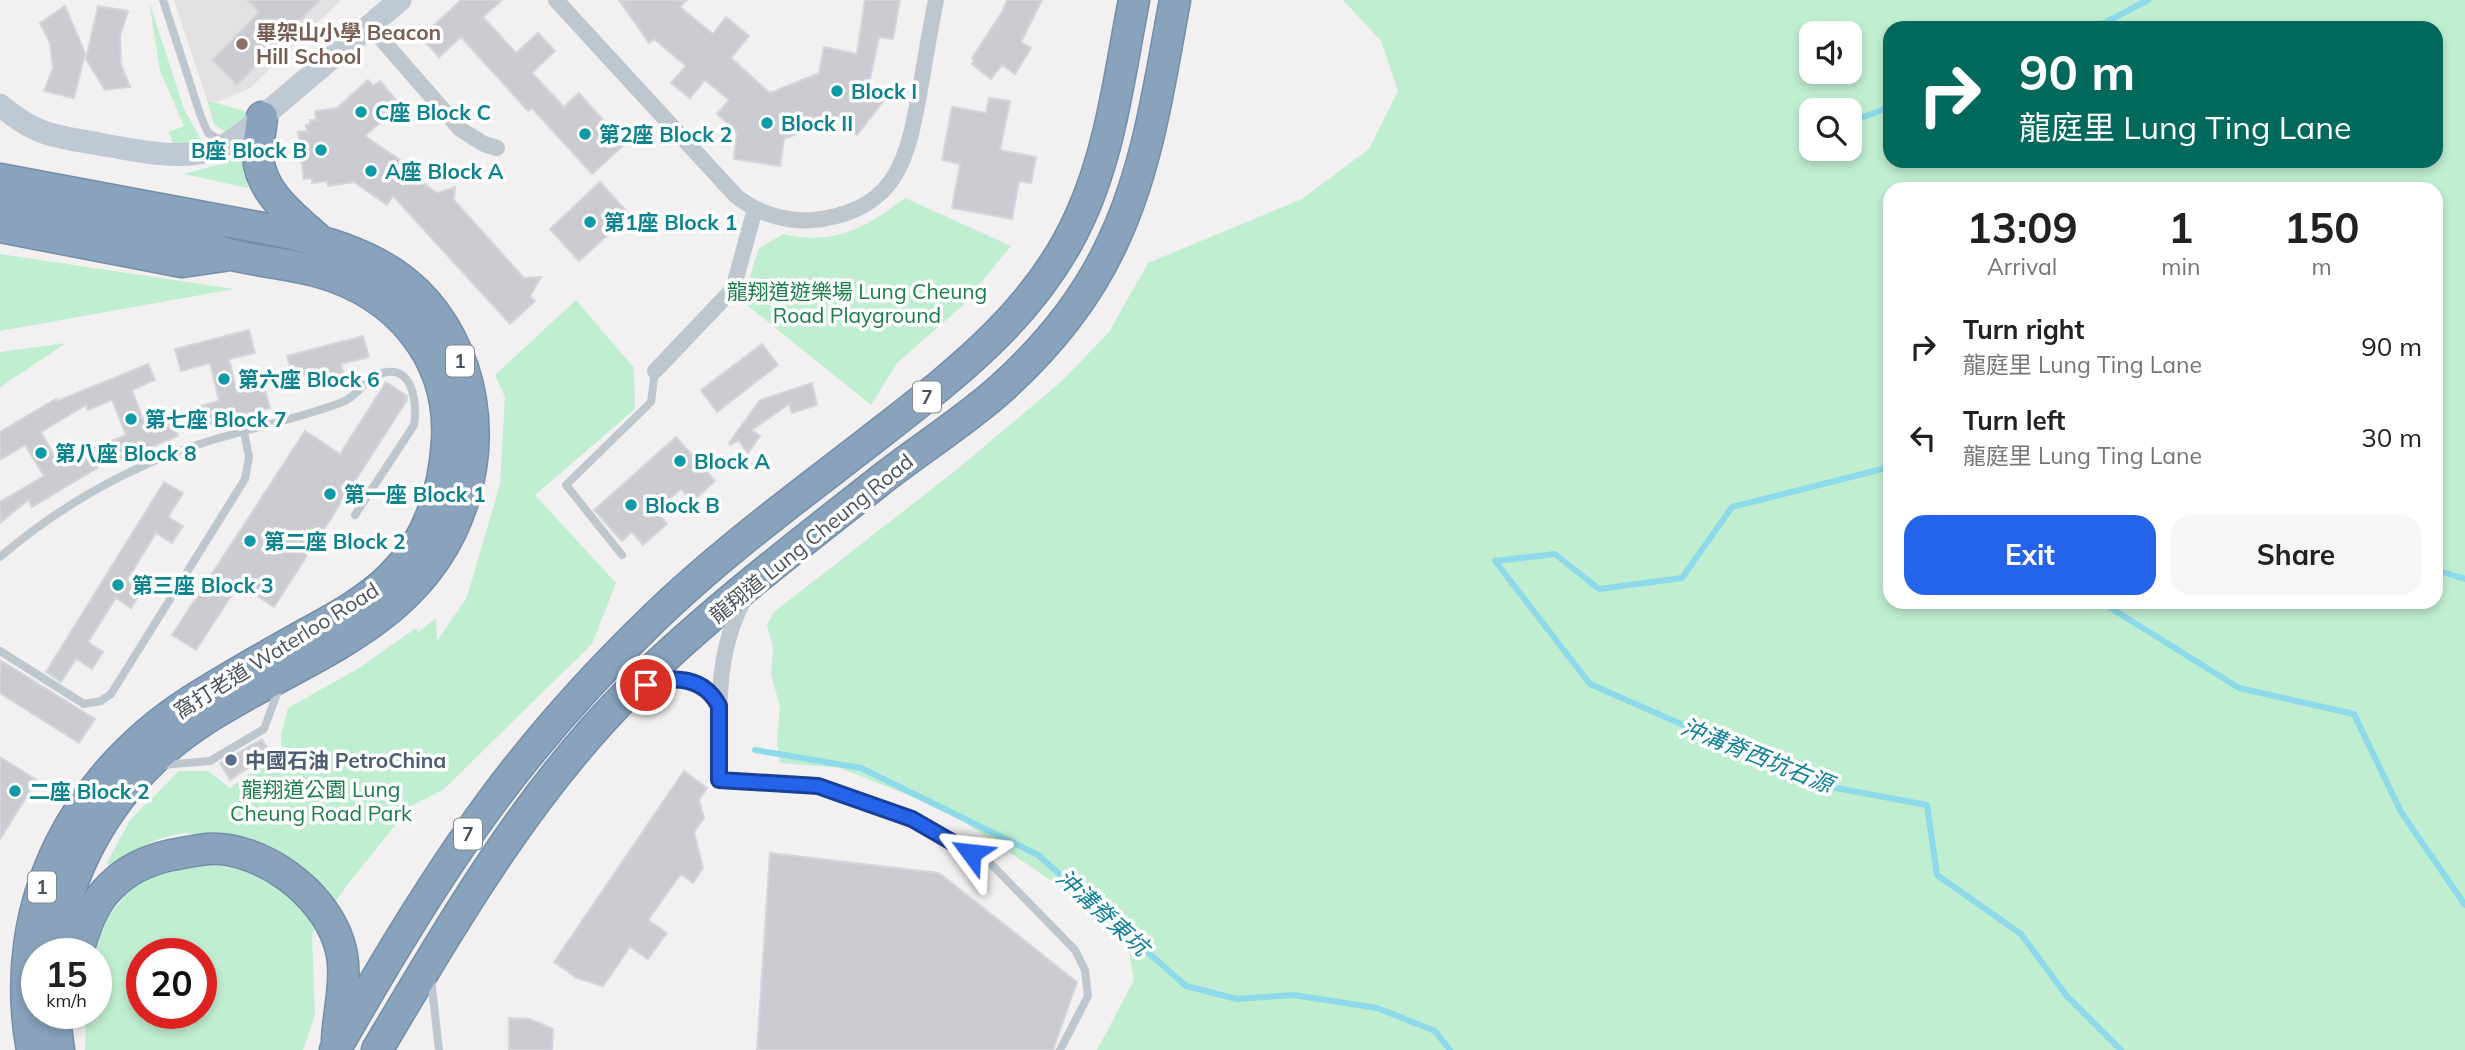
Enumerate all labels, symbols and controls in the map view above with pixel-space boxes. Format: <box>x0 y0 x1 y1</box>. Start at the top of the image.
place label: 畢架山小學 Beacon Hill School <box>256 19 441 69</box>
map controls <box>1799 21 1862 161</box>
button: sound <box>1799 21 1862 84</box>
marker: 畢架山小學 Beacon Hill School <box>234 36 250 52</box>
text: 90 m <box>2019 41 2135 102</box>
icon: right <box>1904 49 1995 140</box>
place label: Block I <box>851 78 917 104</box>
marker: Block I <box>829 83 845 99</box>
button: search <box>1799 98 1862 161</box>
place label: C座 Block C <box>375 99 491 125</box>
marker: C座 Block C <box>353 104 369 120</box>
text: 龍庭里 Lung Ting Lane <box>2019 107 2351 147</box>
place label: Block II <box>781 110 853 136</box>
marker: Block II <box>759 115 775 131</box>
place label: 第2座 Block 2 <box>599 121 732 147</box>
marker: 第2座 Block 2 <box>577 126 593 142</box>
place label: B座 Block B <box>191 137 307 163</box>
marker: B座 Block B <box>313 142 329 158</box>
place label: A座 Block A <box>385 158 504 184</box>
marker: A座 Block A <box>363 163 379 179</box>
text: 13:09 <box>1967 201 2078 254</box>
text: 1 <box>2168 201 2193 254</box>
text: 150 <box>2284 201 2359 254</box>
place label: 第1座 Block 1 <box>604 209 737 235</box>
marker: 第1座 Block 1 <box>582 214 598 230</box>
text: Arrival <box>1987 252 2057 281</box>
text: min <box>2161 252 2200 281</box>
text: m <box>2312 252 2332 281</box>
park label: 龍翔道遊樂場 Lung Cheung Road Playground <box>727 278 987 328</box>
text: Turn right <box>1963 313 2084 346</box>
icon: right <box>1904 328 1942 366</box>
text: 90 m <box>2361 330 2422 363</box>
road number: 1 <box>446 346 474 376</box>
text: 龍庭里 Lung Ting Lane <box>1963 350 2202 379</box>
place label: 第六座 Block 6 <box>238 366 380 392</box>
marker: 第六座 Block 6 <box>216 371 232 387</box>
road number: 7 <box>913 382 941 412</box>
text: Turn left <box>1963 404 2065 437</box>
place label: 第七座 Block 7 <box>145 406 287 432</box>
marker: 第七座 Block 7 <box>123 411 139 427</box>
icon: left <box>1904 419 1942 457</box>
text: 30 m <box>2361 421 2422 454</box>
place label: 第八座 Block 8 <box>55 440 197 466</box>
text: 龍庭里 Lung Ting Lane <box>1963 441 2202 470</box>
marker: 第八座 Block 8 <box>33 445 49 461</box>
place label: Block A <box>694 448 770 474</box>
street label: 龍翔道 Lung Cheung Road <box>704 448 918 628</box>
marker: Block A <box>672 453 688 469</box>
place label: 第一座 Block 1 <box>344 481 486 507</box>
marker: 第一座 Block 1 <box>322 486 338 502</box>
place label: Block B <box>645 492 720 518</box>
marker: Block B <box>623 497 639 513</box>
button: Exit <box>1904 515 2156 595</box>
button: Share <box>2170 515 2422 595</box>
place label: 第二座 Block 2 <box>264 528 406 554</box>
marker: 第二座 Block 2 <box>242 533 258 549</box>
place label: 第三座 Block 3 <box>132 572 274 598</box>
street label: 窩打老道 Waterloo Road <box>169 576 383 724</box>
marker: 第三座 Block 3 <box>110 577 126 593</box>
pin <box>616 655 676 715</box>
icon: arrive <box>627 666 665 704</box>
water label: 沖溝脊西坑右源 <box>1677 711 1841 800</box>
place label: 中國石油 PetroChina <box>245 747 446 773</box>
marker: 中國石油 PetroChina <box>223 752 239 768</box>
park label: 龍翔道公園 Lung Cheung Road Park <box>230 776 412 826</box>
place label: 二座 Block 2 <box>29 778 150 804</box>
marker: 二座 Block 2 <box>7 783 23 799</box>
position arrow <box>934 816 1008 890</box>
road number: 7 <box>454 818 482 849</box>
water label: 沖溝脊東坑 <box>1051 863 1158 963</box>
road number: 1 <box>28 872 56 902</box>
speed limit sign: 20 <box>126 938 217 1029</box>
text: 15 <box>45 952 88 996</box>
text: km/h <box>46 989 87 1012</box>

